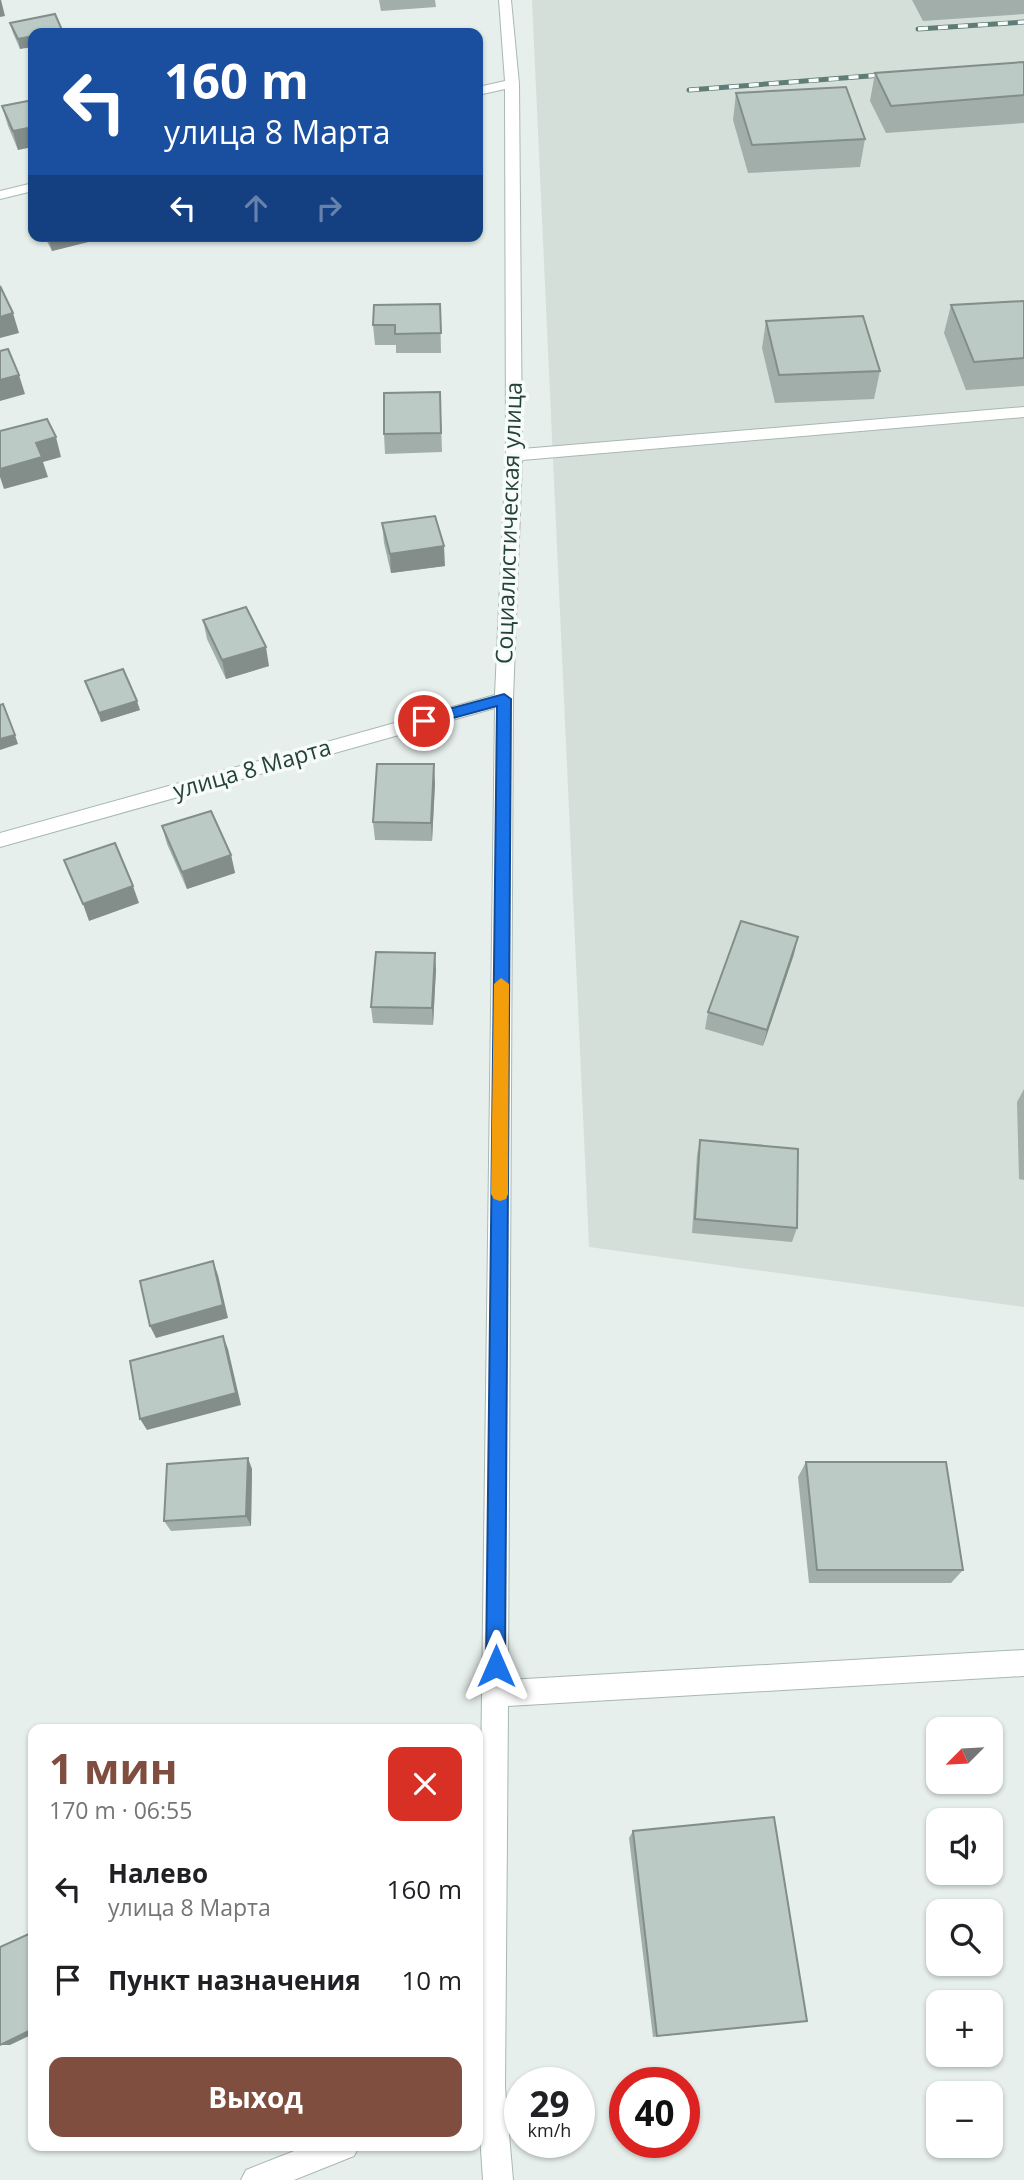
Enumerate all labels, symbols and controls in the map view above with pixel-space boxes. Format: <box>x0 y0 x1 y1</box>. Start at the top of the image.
text: 160 m <box>164 47 309 113</box>
icon: left <box>49 56 140 147</box>
text: улица 8 Марта <box>164 110 390 153</box>
icon: left <box>164 189 202 227</box>
icon: ahead <box>237 189 275 227</box>
icon: right <box>310 189 348 227</box>
street label: Социалистическая улица <box>487 381 529 665</box>
pin <box>394 691 454 751</box>
icon: arrive <box>405 702 443 740</box>
street label: улица 8 Марта <box>169 730 334 806</box>
position arrow <box>459 1629 533 1703</box>
north arrow <box>926 1717 1003 1794</box>
map controls <box>926 1717 1003 2158</box>
text: 1 мин <box>49 1739 177 1796</box>
button: close <box>388 1747 462 1821</box>
text: 170 m · 06:55 <box>49 1794 192 1826</box>
button: sound <box>926 1808 1003 1885</box>
text: Налево <box>108 1855 208 1891</box>
icon: left <box>49 1870 87 1908</box>
text: 160 m <box>387 1871 462 1907</box>
text: улица 8 Марта <box>108 1891 271 1923</box>
button: search <box>926 1899 1003 1976</box>
icon: arrive <box>49 1961 87 1999</box>
text: Пункт назначения <box>108 1962 361 1998</box>
text: 10 m <box>401 1962 462 1998</box>
button: + <box>926 1990 1003 2067</box>
button: Выход <box>49 2057 462 2137</box>
speed limit sign: 40 <box>609 2067 700 2158</box>
text: 29 <box>529 2080 570 2127</box>
button: − <box>926 2081 1003 2158</box>
text: km/h <box>528 2118 571 2142</box>

